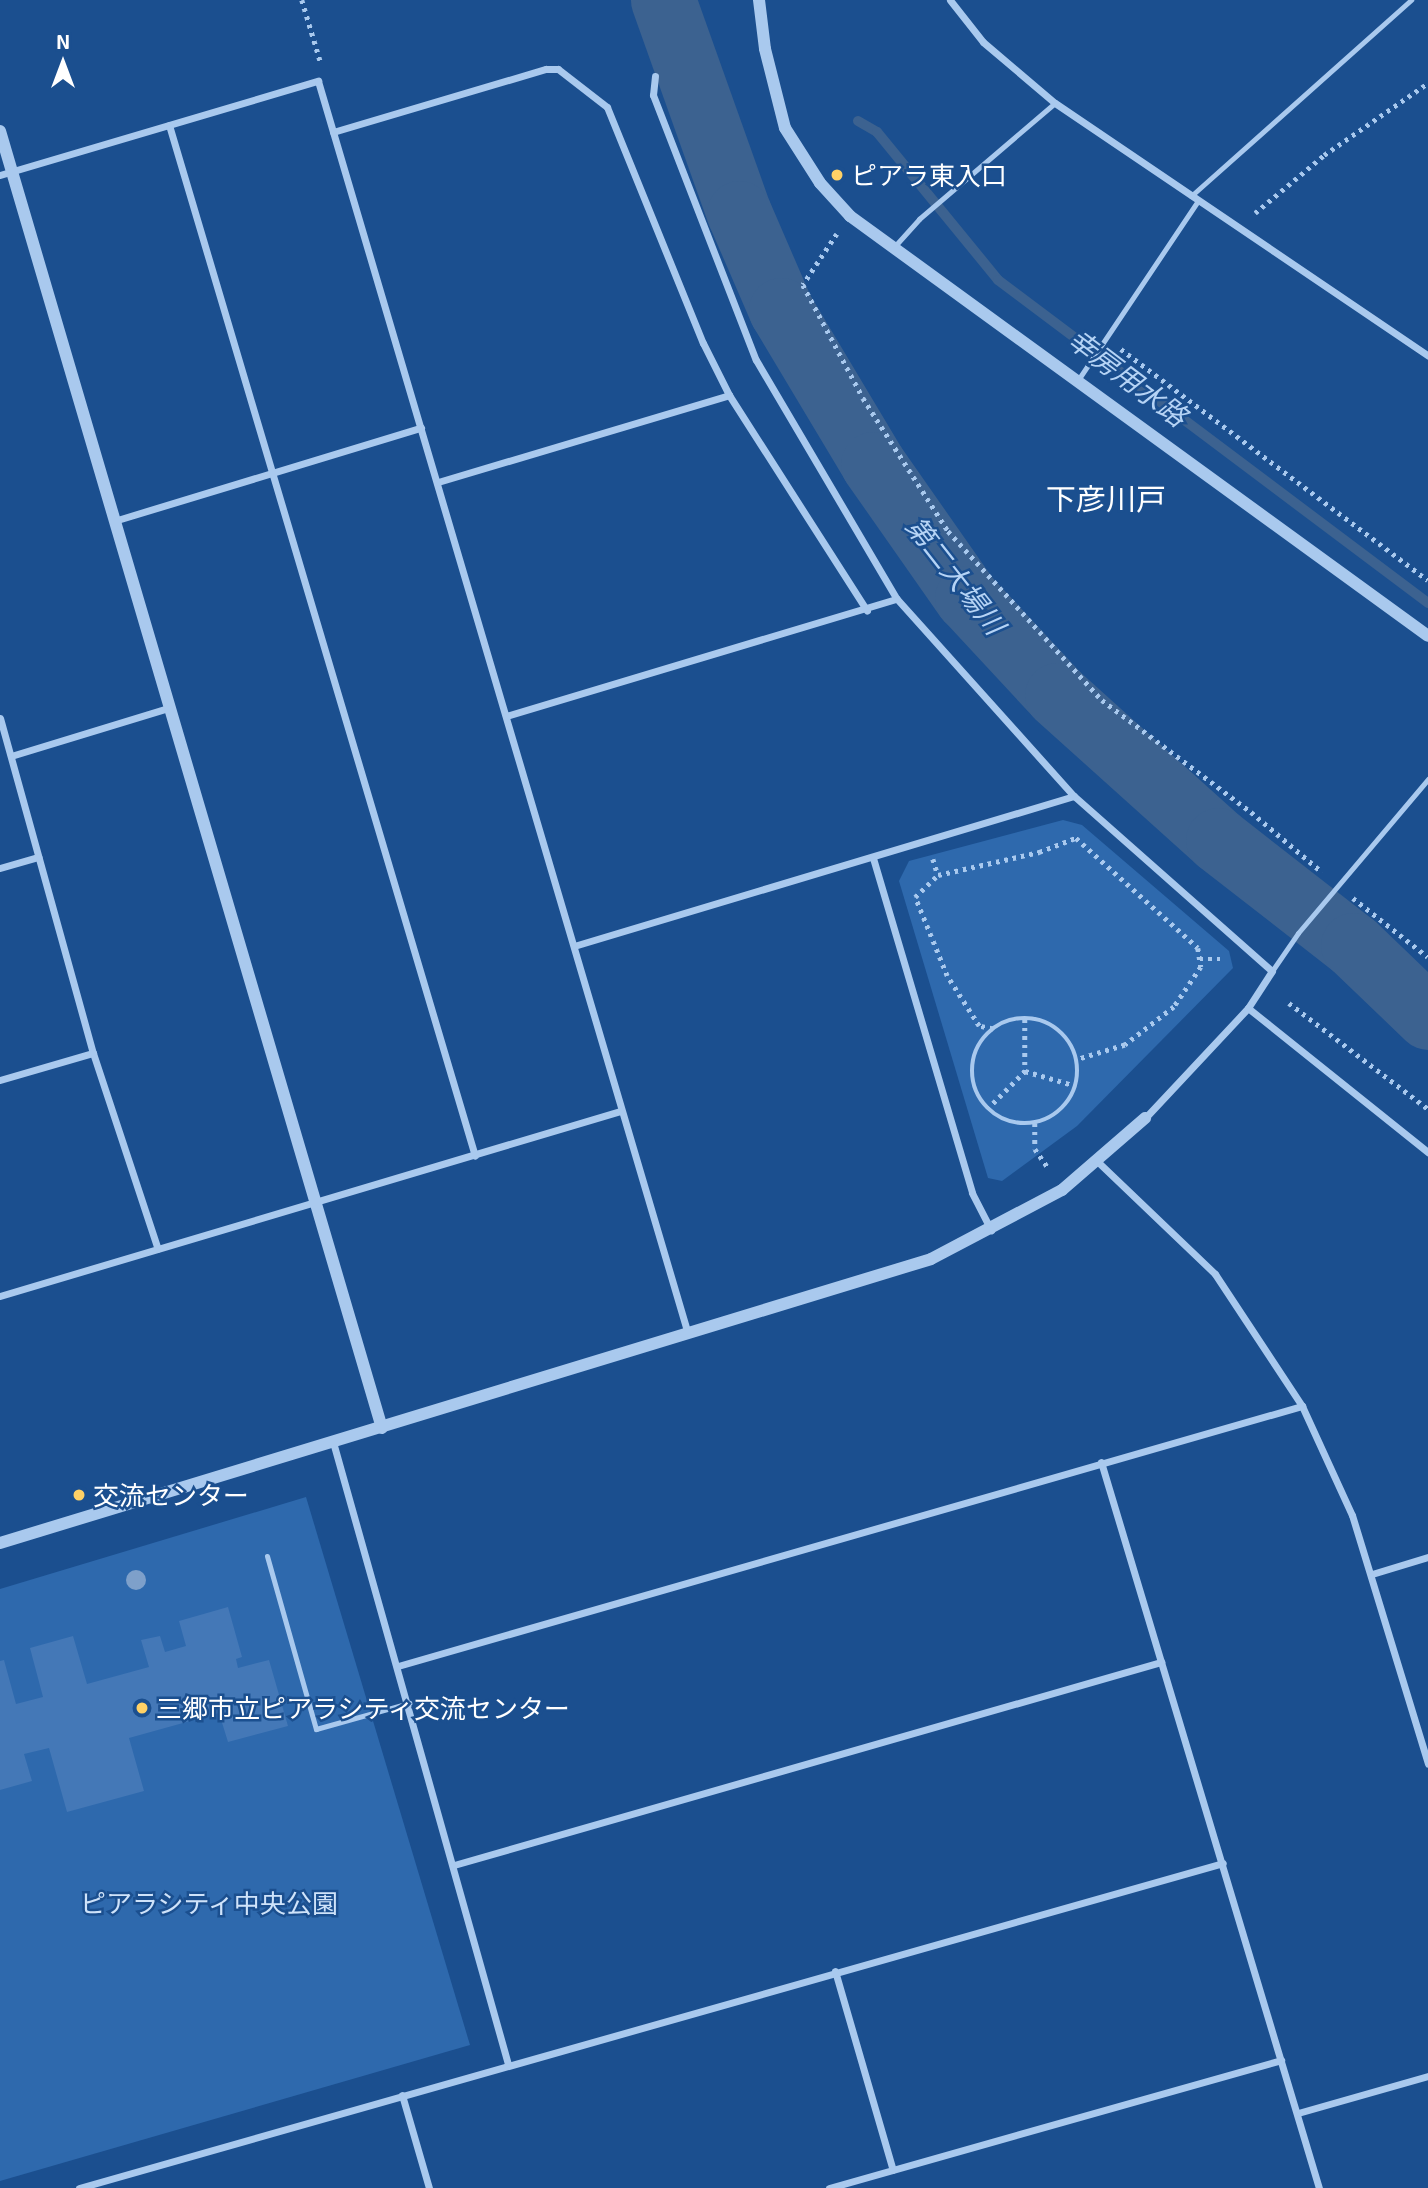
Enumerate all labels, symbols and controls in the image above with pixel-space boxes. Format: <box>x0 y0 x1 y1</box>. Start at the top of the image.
north arrow <box>28 28 98 98</box>
text: N <box>56 30 70 53</box>
place label: ピアラ東入口 <box>851 159 1007 191</box>
marker: ピアラ東入口 <box>829 167 845 183</box>
water label: 幸房用水路 <box>1062 321 1194 433</box>
district label: 下彦川戸 <box>1046 480 1166 516</box>
water label: 第二大場川 <box>900 509 1012 641</box>
place label: 交流センター <box>93 1479 249 1511</box>
marker: 交流センター <box>71 1487 87 1503</box>
place label: 三郷市立ピアラシティ交流センター <box>156 1692 572 1724</box>
marker: 三郷市立ピアラシティ交流センター <box>134 1700 150 1716</box>
park label: ピアラシティ中央公園 <box>79 1887 339 1919</box>

